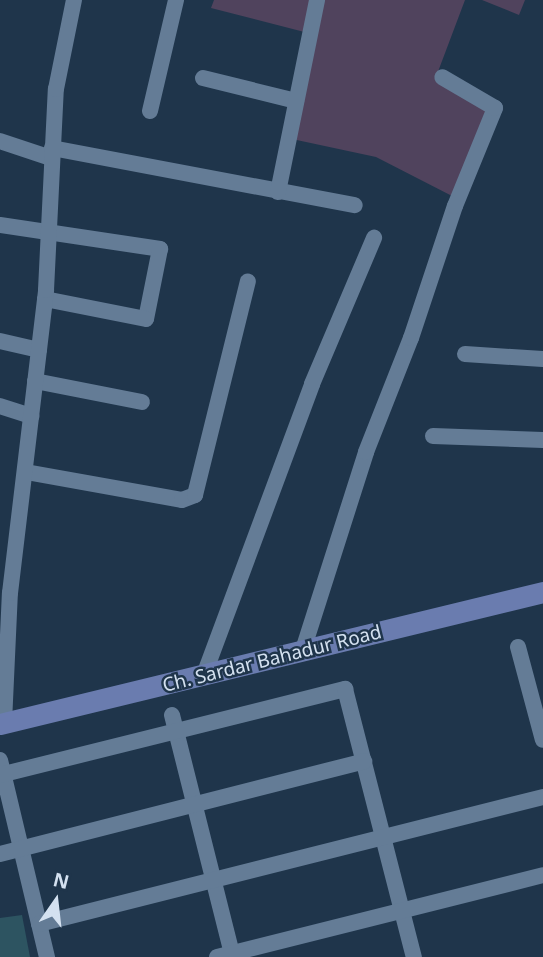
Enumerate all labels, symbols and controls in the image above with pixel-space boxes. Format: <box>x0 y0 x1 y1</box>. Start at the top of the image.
street label: Ch. Sardar Bahadur Road <box>160 621 384 697</box>
north arrow <box>21 866 91 936</box>
text: N <box>50 866 72 895</box>

